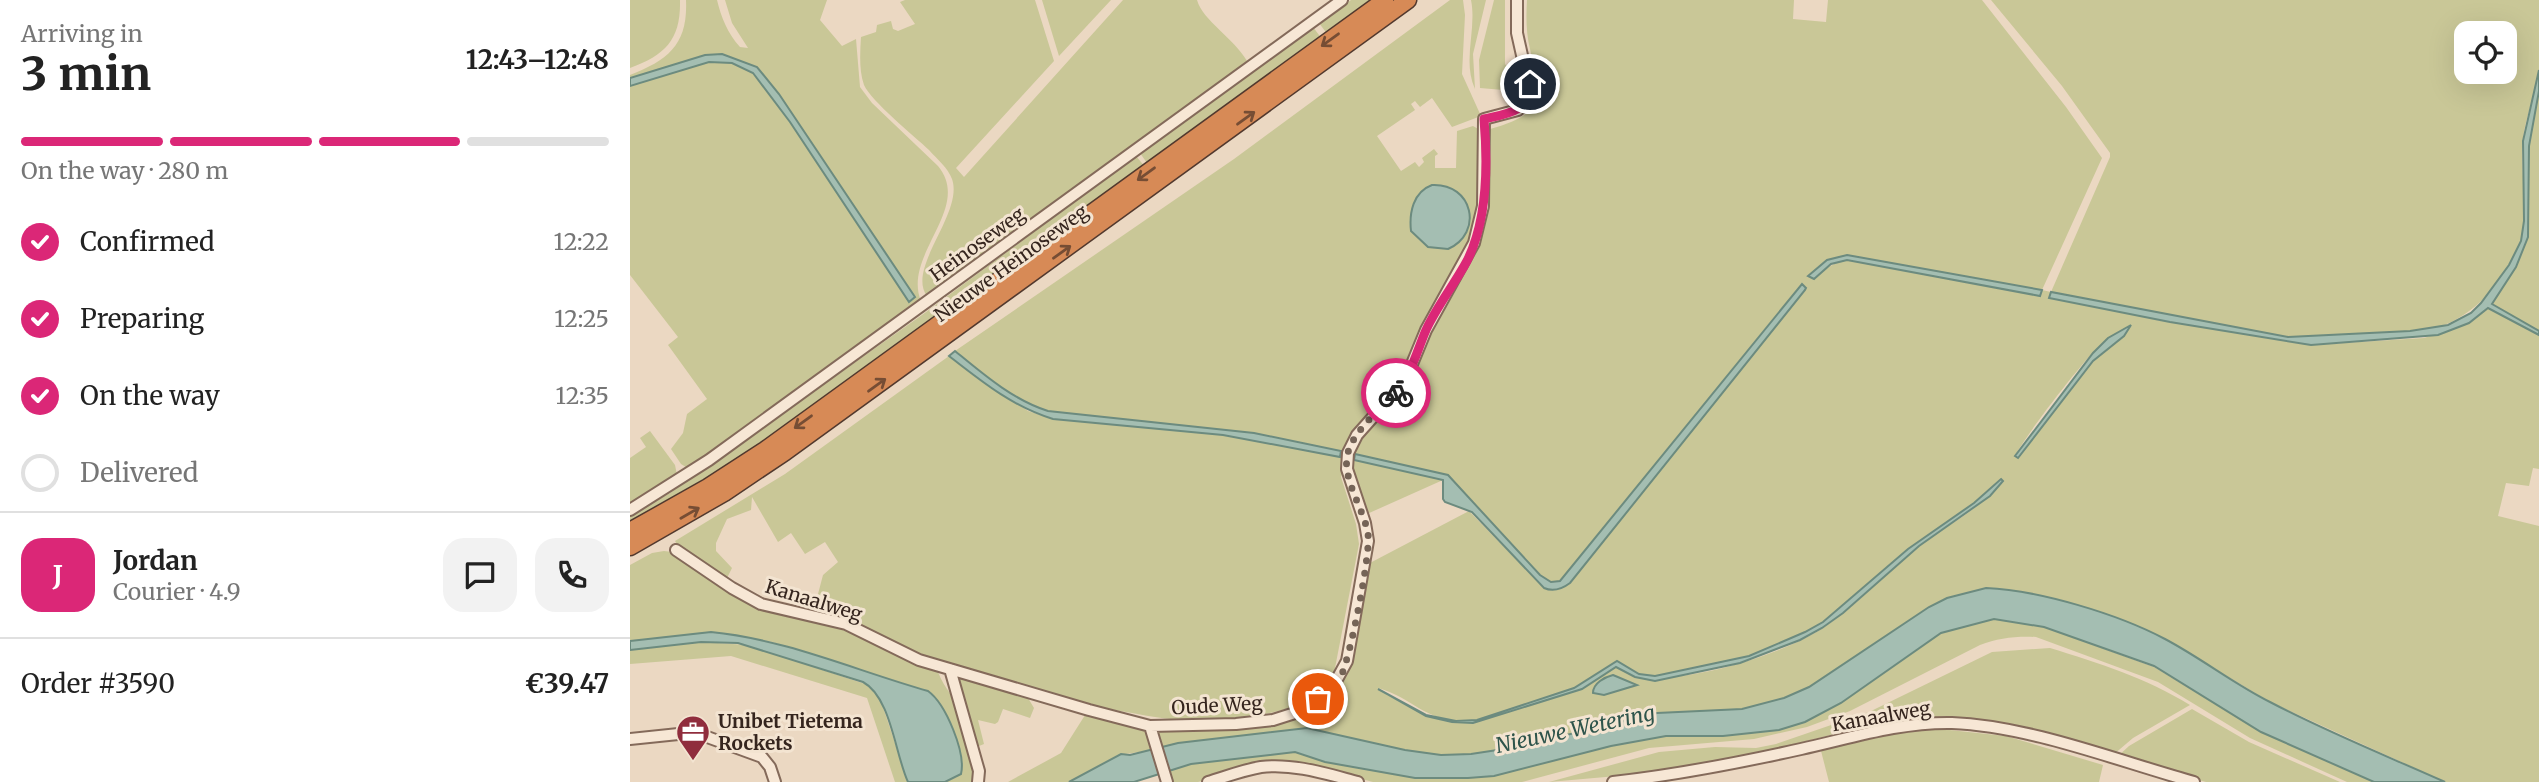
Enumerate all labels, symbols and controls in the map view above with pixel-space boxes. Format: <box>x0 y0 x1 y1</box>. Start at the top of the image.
text: Arriving in <box>21 19 143 48</box>
map controls <box>2454 21 2517 84</box>
button: locate <box>2454 21 2517 84</box>
one-way arrow <box>1321 33 1340 47</box>
text: 12:43–12:48 <box>466 43 609 76</box>
text: 3 min <box>21 45 151 103</box>
pin <box>1500 54 1560 114</box>
icon: home <box>1511 65 1549 103</box>
one-way arrow <box>1236 111 1255 126</box>
text: On the way · 280 m <box>21 156 228 185</box>
one-way arrow <box>1137 167 1156 181</box>
street label: Nieuwe Heinoseweg <box>929 199 1093 327</box>
street label: Heinoseweg <box>925 201 1030 287</box>
icon: check <box>21 223 59 261</box>
text: Confirmed <box>80 225 215 258</box>
text: 12:22 <box>554 227 609 256</box>
one-way arrow <box>1052 245 1071 259</box>
icon: check <box>21 300 59 338</box>
text: Preparing <box>80 302 204 335</box>
text: 12:25 <box>554 304 609 333</box>
courier <box>1361 358 1431 428</box>
icon: bike <box>1377 374 1415 412</box>
icon: check <box>21 377 59 415</box>
one-way arrow <box>868 378 886 393</box>
text: On the way <box>80 379 220 412</box>
text: 12:35 <box>556 381 609 410</box>
one-way arrow <box>794 415 813 430</box>
text: Delivered <box>80 456 199 489</box>
one-way arrow <box>679 506 699 520</box>
button: chat <box>443 538 517 612</box>
button: phone <box>535 538 609 612</box>
text: Jordan <box>113 544 198 577</box>
text: J <box>53 559 63 592</box>
street label: Kanaalweg <box>763 574 866 626</box>
text: Courier · 4.9 <box>113 577 241 606</box>
text: Order #3590 <box>21 667 175 700</box>
text: €39.47 <box>525 667 609 700</box>
pin <box>1288 669 1348 729</box>
icon: bag <box>1299 680 1337 718</box>
street label: Oude Weg <box>1171 691 1264 719</box>
street label: Kanaalweg <box>1830 695 1933 737</box>
water label: Nieuwe Wetering <box>1493 699 1657 759</box>
place label: Unibet Tietema Rockets <box>718 709 863 755</box>
office icon: Unibet Tietema Rockets <box>674 713 712 762</box>

